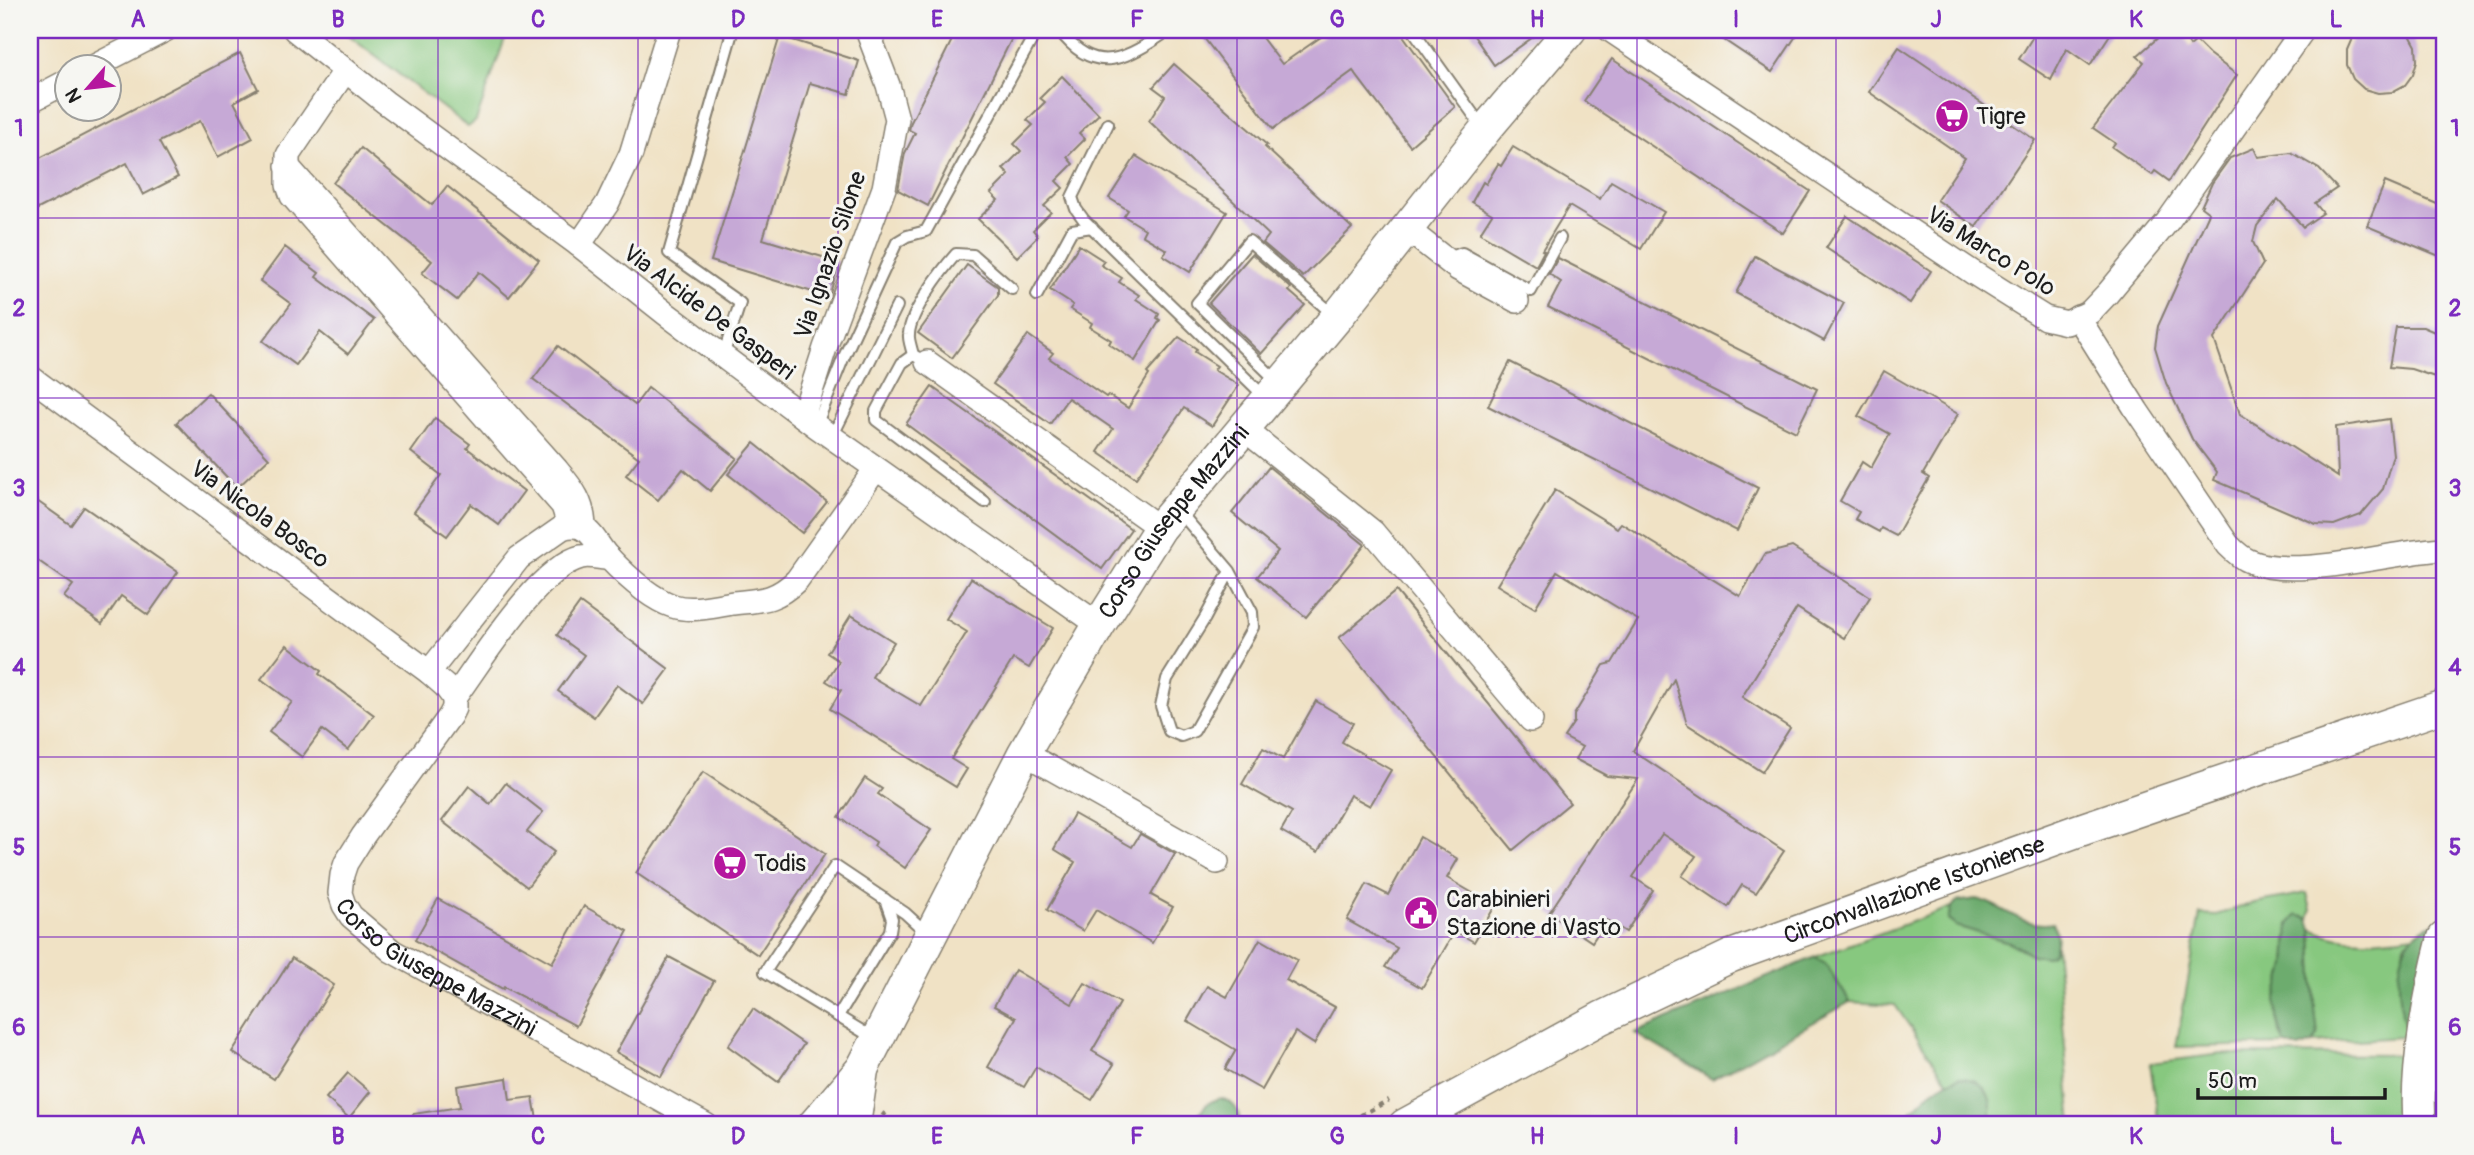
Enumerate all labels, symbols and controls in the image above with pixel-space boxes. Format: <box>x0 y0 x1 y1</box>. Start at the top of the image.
text: A <box>131 5 146 34</box>
text: B <box>331 5 345 34</box>
text: C <box>531 5 545 34</box>
text: D <box>731 5 745 34</box>
text: E <box>931 5 943 34</box>
text: F <box>1130 5 1144 34</box>
text: G <box>1329 5 1345 34</box>
text: H <box>1530 5 1544 34</box>
text: I <box>1733 5 1739 34</box>
text: J <box>1930 5 1942 34</box>
text: K <box>2129 5 2143 34</box>
text: L <box>2330 5 2343 34</box>
north arrow <box>52 52 122 122</box>
text: N <box>60 84 87 107</box>
supermarket icon: Tigre <box>1933 97 1971 135</box>
place label: Tigre <box>1976 102 2026 131</box>
text: 1 <box>15 114 24 143</box>
text: 1 <box>2451 114 2460 143</box>
street label: Via Ignazio Silone <box>788 167 873 343</box>
street label: Via Marco Polo <box>1921 200 2061 303</box>
street label: Via Alcide De Gasperi <box>617 238 800 386</box>
text: 2 <box>13 294 26 323</box>
text: 2 <box>2449 294 2462 323</box>
street label: Corso Giuseppe Mazzini <box>1093 419 1256 624</box>
street label: Via Nicola Bosco <box>184 454 335 575</box>
text: 3 <box>13 474 25 503</box>
text: 3 <box>2449 474 2461 503</box>
text: 4 <box>12 653 26 682</box>
text: 4 <box>2448 653 2462 682</box>
street label: Circonvallazione Istoniense <box>1780 830 2049 951</box>
text: 5 <box>13 833 25 862</box>
text: 5 <box>2449 833 2461 862</box>
supermarket icon: Todis <box>711 844 749 882</box>
place label: Todis <box>754 849 806 878</box>
place label: Carabinieri Stazione di Vasto <box>1446 885 1621 942</box>
street label: Corso Giuseppe Mazzini <box>329 893 541 1043</box>
public building icon: Carabinieri Stazione di Vasto <box>1402 894 1440 932</box>
text: 6 <box>12 1013 26 1042</box>
text: 6 <box>2448 1013 2462 1042</box>
scale bar <box>2198 1057 2385 1101</box>
text: 50 m <box>2208 1068 2257 1095</box>
text: A <box>131 1122 146 1151</box>
text: B <box>331 1122 345 1151</box>
text: C <box>531 1122 545 1151</box>
text: D <box>731 1122 745 1151</box>
text: E <box>931 1122 943 1151</box>
text: F <box>1130 1122 1144 1151</box>
text: G <box>1329 1122 1345 1151</box>
text: H <box>1530 1122 1544 1151</box>
text: I <box>1733 1122 1739 1151</box>
text: J <box>1930 1122 1942 1151</box>
text: K <box>2129 1122 2143 1151</box>
text: L <box>2330 1122 2343 1151</box>

